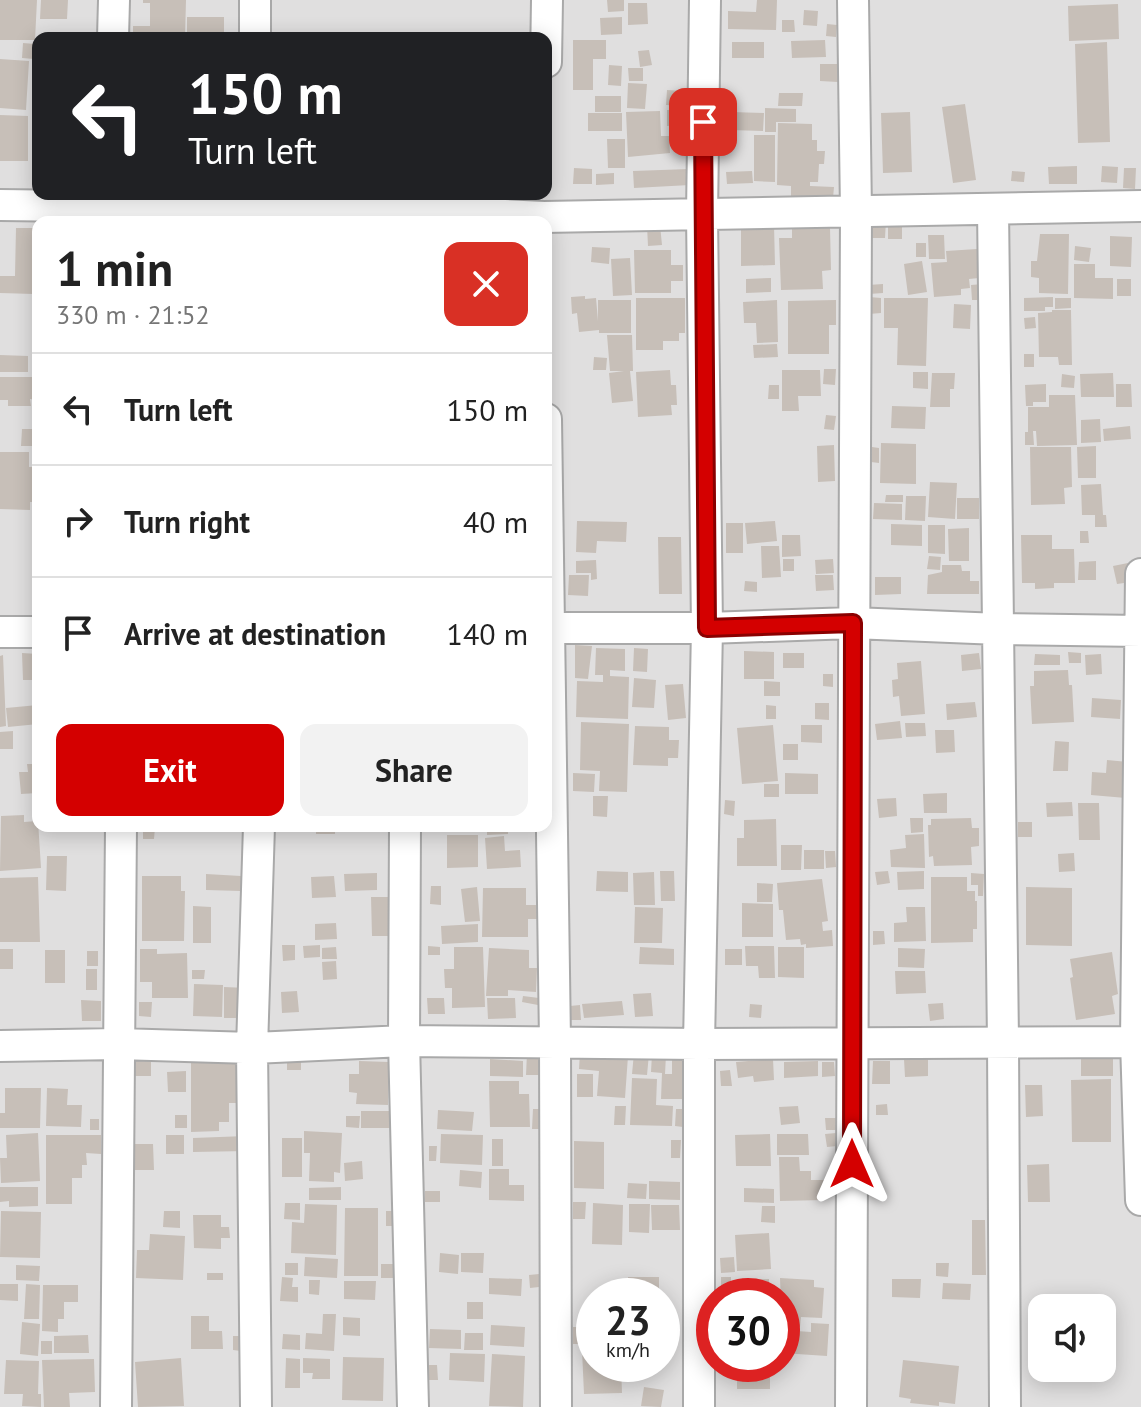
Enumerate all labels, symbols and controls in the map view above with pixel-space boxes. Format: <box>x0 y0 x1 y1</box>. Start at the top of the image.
text: 150 m <box>188 57 343 129</box>
icon: left <box>56 64 160 168</box>
pin <box>669 88 737 156</box>
icon: arrive <box>681 100 725 144</box>
text: Turn left <box>188 127 317 174</box>
text: 1 min <box>56 237 173 299</box>
button: close <box>444 242 528 326</box>
text: 330 m · 21:52 <box>56 298 210 331</box>
icon: left <box>56 387 100 431</box>
text: Turn left <box>124 390 232 429</box>
text: 150 m <box>447 390 528 429</box>
icon: right <box>56 499 100 543</box>
text: Turn right <box>124 502 250 541</box>
text: 40 m <box>463 502 528 541</box>
icon: arrive <box>56 611 100 655</box>
text: Arrive at destination <box>124 614 386 653</box>
text: 140 m <box>447 614 528 653</box>
button: Exit <box>56 724 284 816</box>
button: Share <box>300 724 528 816</box>
position arrow <box>810 1122 894 1206</box>
speed limit sign: 30 <box>696 1278 800 1382</box>
text: 23 <box>605 1294 651 1346</box>
map controls <box>1028 1294 1116 1382</box>
button: sound <box>1028 1294 1116 1382</box>
text: km/h <box>606 1337 650 1363</box>

